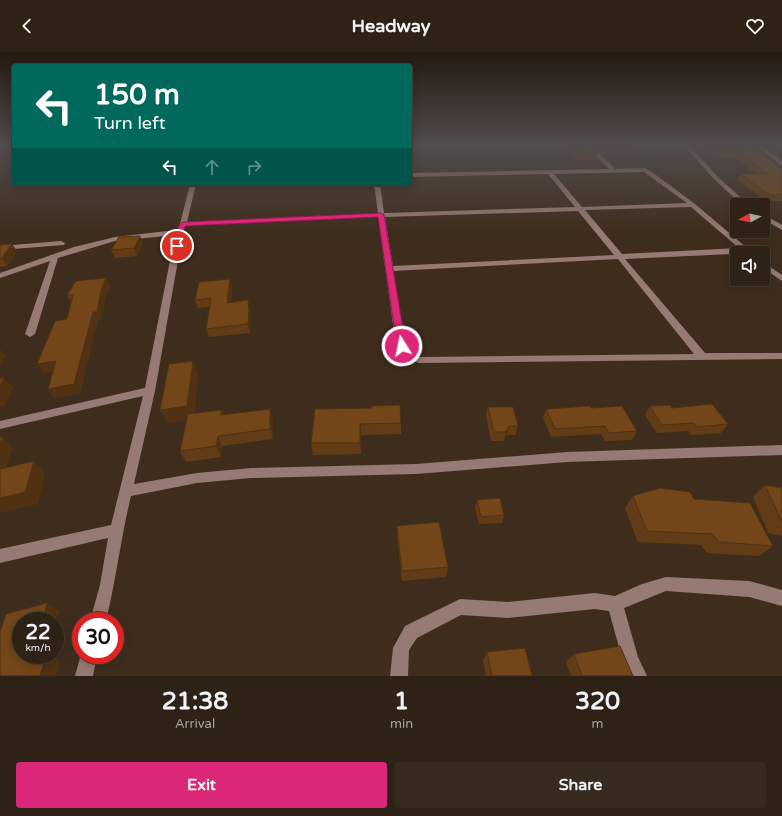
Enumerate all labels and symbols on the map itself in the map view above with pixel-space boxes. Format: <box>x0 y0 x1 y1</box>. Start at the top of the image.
north arrow <box>730 198 770 238</box>
pin <box>160 229 194 263</box>
position arrow <box>381 325 423 367</box>
speed limit sign: 30 <box>72 612 124 664</box>

